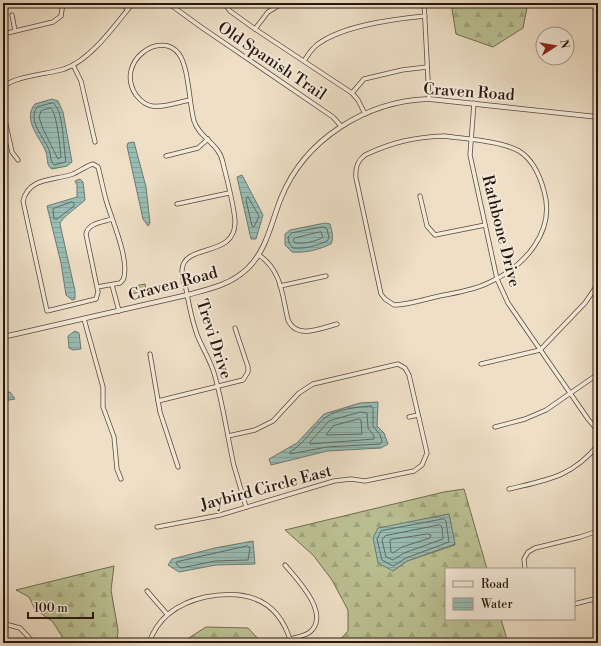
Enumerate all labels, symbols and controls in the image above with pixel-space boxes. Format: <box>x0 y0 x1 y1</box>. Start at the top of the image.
street label: Old Spanish Trail <box>214 17 330 105</box>
north arrow <box>535 26 575 66</box>
text: N <box>556 38 572 50</box>
street label: Craven Road <box>423 79 515 105</box>
street label: Rathbone Drive <box>477 173 525 289</box>
street label: Craven Road <box>126 262 220 306</box>
street label: Trevi Drive <box>192 297 236 381</box>
street label: Jaybird Circle East <box>197 461 334 515</box>
legend <box>445 568 575 620</box>
text: Road <box>481 577 509 592</box>
scale bar <box>28 594 93 620</box>
text: Water <box>480 597 513 612</box>
text: 100 m <box>34 601 68 616</box>

